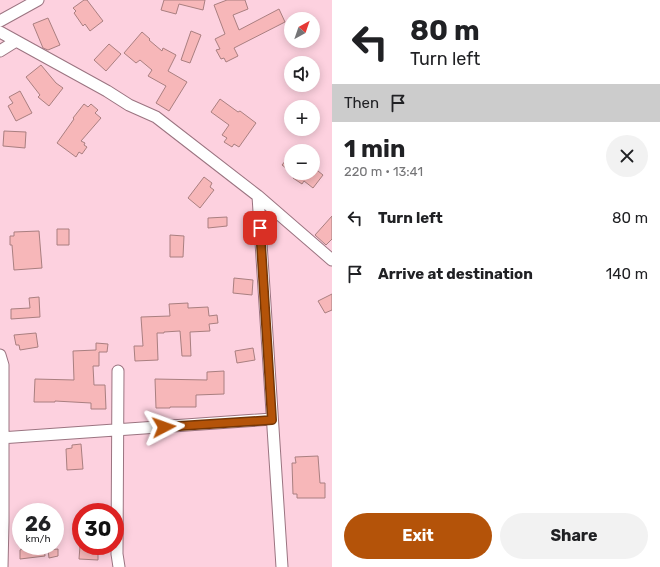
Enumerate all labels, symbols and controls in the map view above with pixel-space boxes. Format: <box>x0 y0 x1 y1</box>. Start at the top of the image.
north arrow <box>284 12 320 48</box>
map controls <box>284 12 320 180</box>
text: 80 m <box>410 14 480 47</box>
icon: left <box>344 16 396 68</box>
text: Turn left <box>410 48 480 70</box>
button: sound <box>284 56 320 92</box>
icon: arrive <box>387 92 409 114</box>
text: Then <box>344 94 379 112</box>
button: + <box>284 100 320 136</box>
text: 1 min <box>344 135 405 163</box>
button: close <box>606 135 648 177</box>
button: − <box>284 144 320 180</box>
text: 220 m · 13:41 <box>344 164 423 179</box>
icon: left <box>344 207 366 229</box>
text: Turn left <box>378 209 443 227</box>
text: 80 m <box>612 209 648 227</box>
pin <box>243 211 277 245</box>
icon: arrive <box>249 217 271 239</box>
icon: arrive <box>344 263 366 285</box>
text: Arrive at destination <box>378 265 533 283</box>
text: 140 m <box>606 265 648 283</box>
position arrow <box>143 406 185 448</box>
speed limit sign: 30 <box>72 503 124 555</box>
text: 26 <box>25 512 51 536</box>
button: Exit <box>344 513 492 559</box>
button: Share <box>500 513 648 559</box>
text: km/h <box>26 533 50 545</box>

